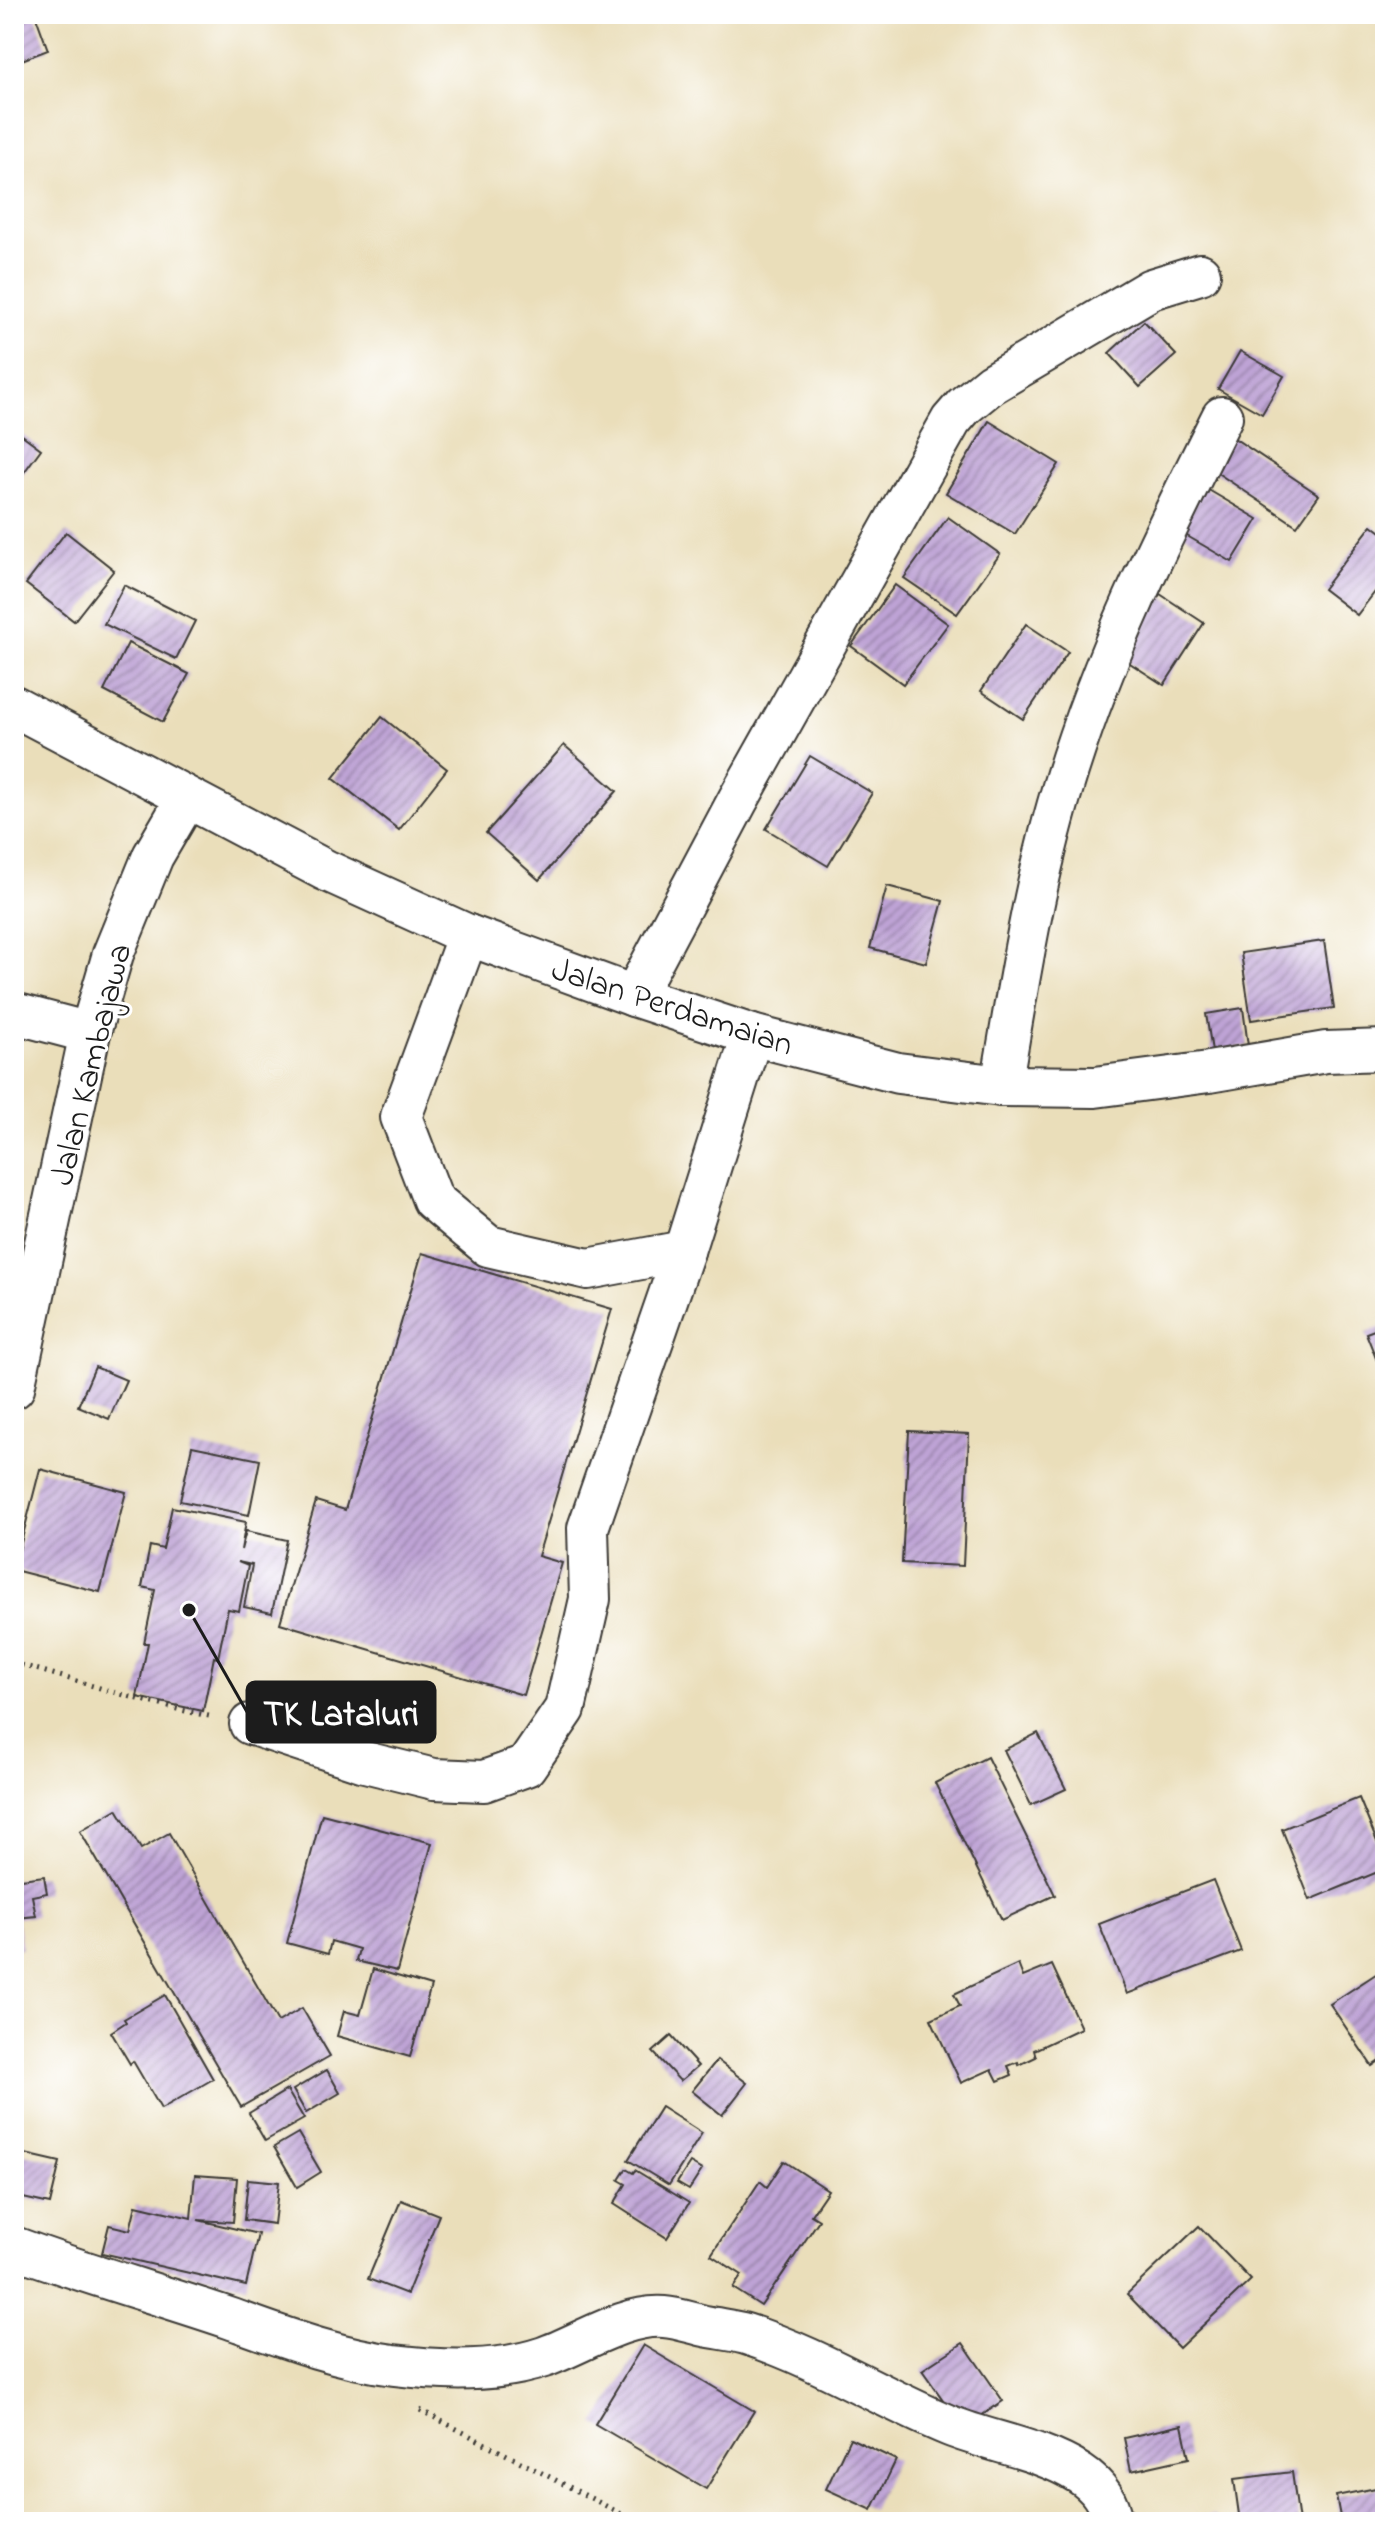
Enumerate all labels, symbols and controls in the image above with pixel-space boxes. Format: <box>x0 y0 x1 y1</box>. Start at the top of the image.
street label: Jalan Kambajawa <box>39 939 147 1191</box>
street label: Jalan Perdamaian <box>545 946 799 1071</box>
callout: TK Lataluri <box>247 1682 435 1742</box>
text: TK Lataluri <box>263 1690 419 1743</box>

